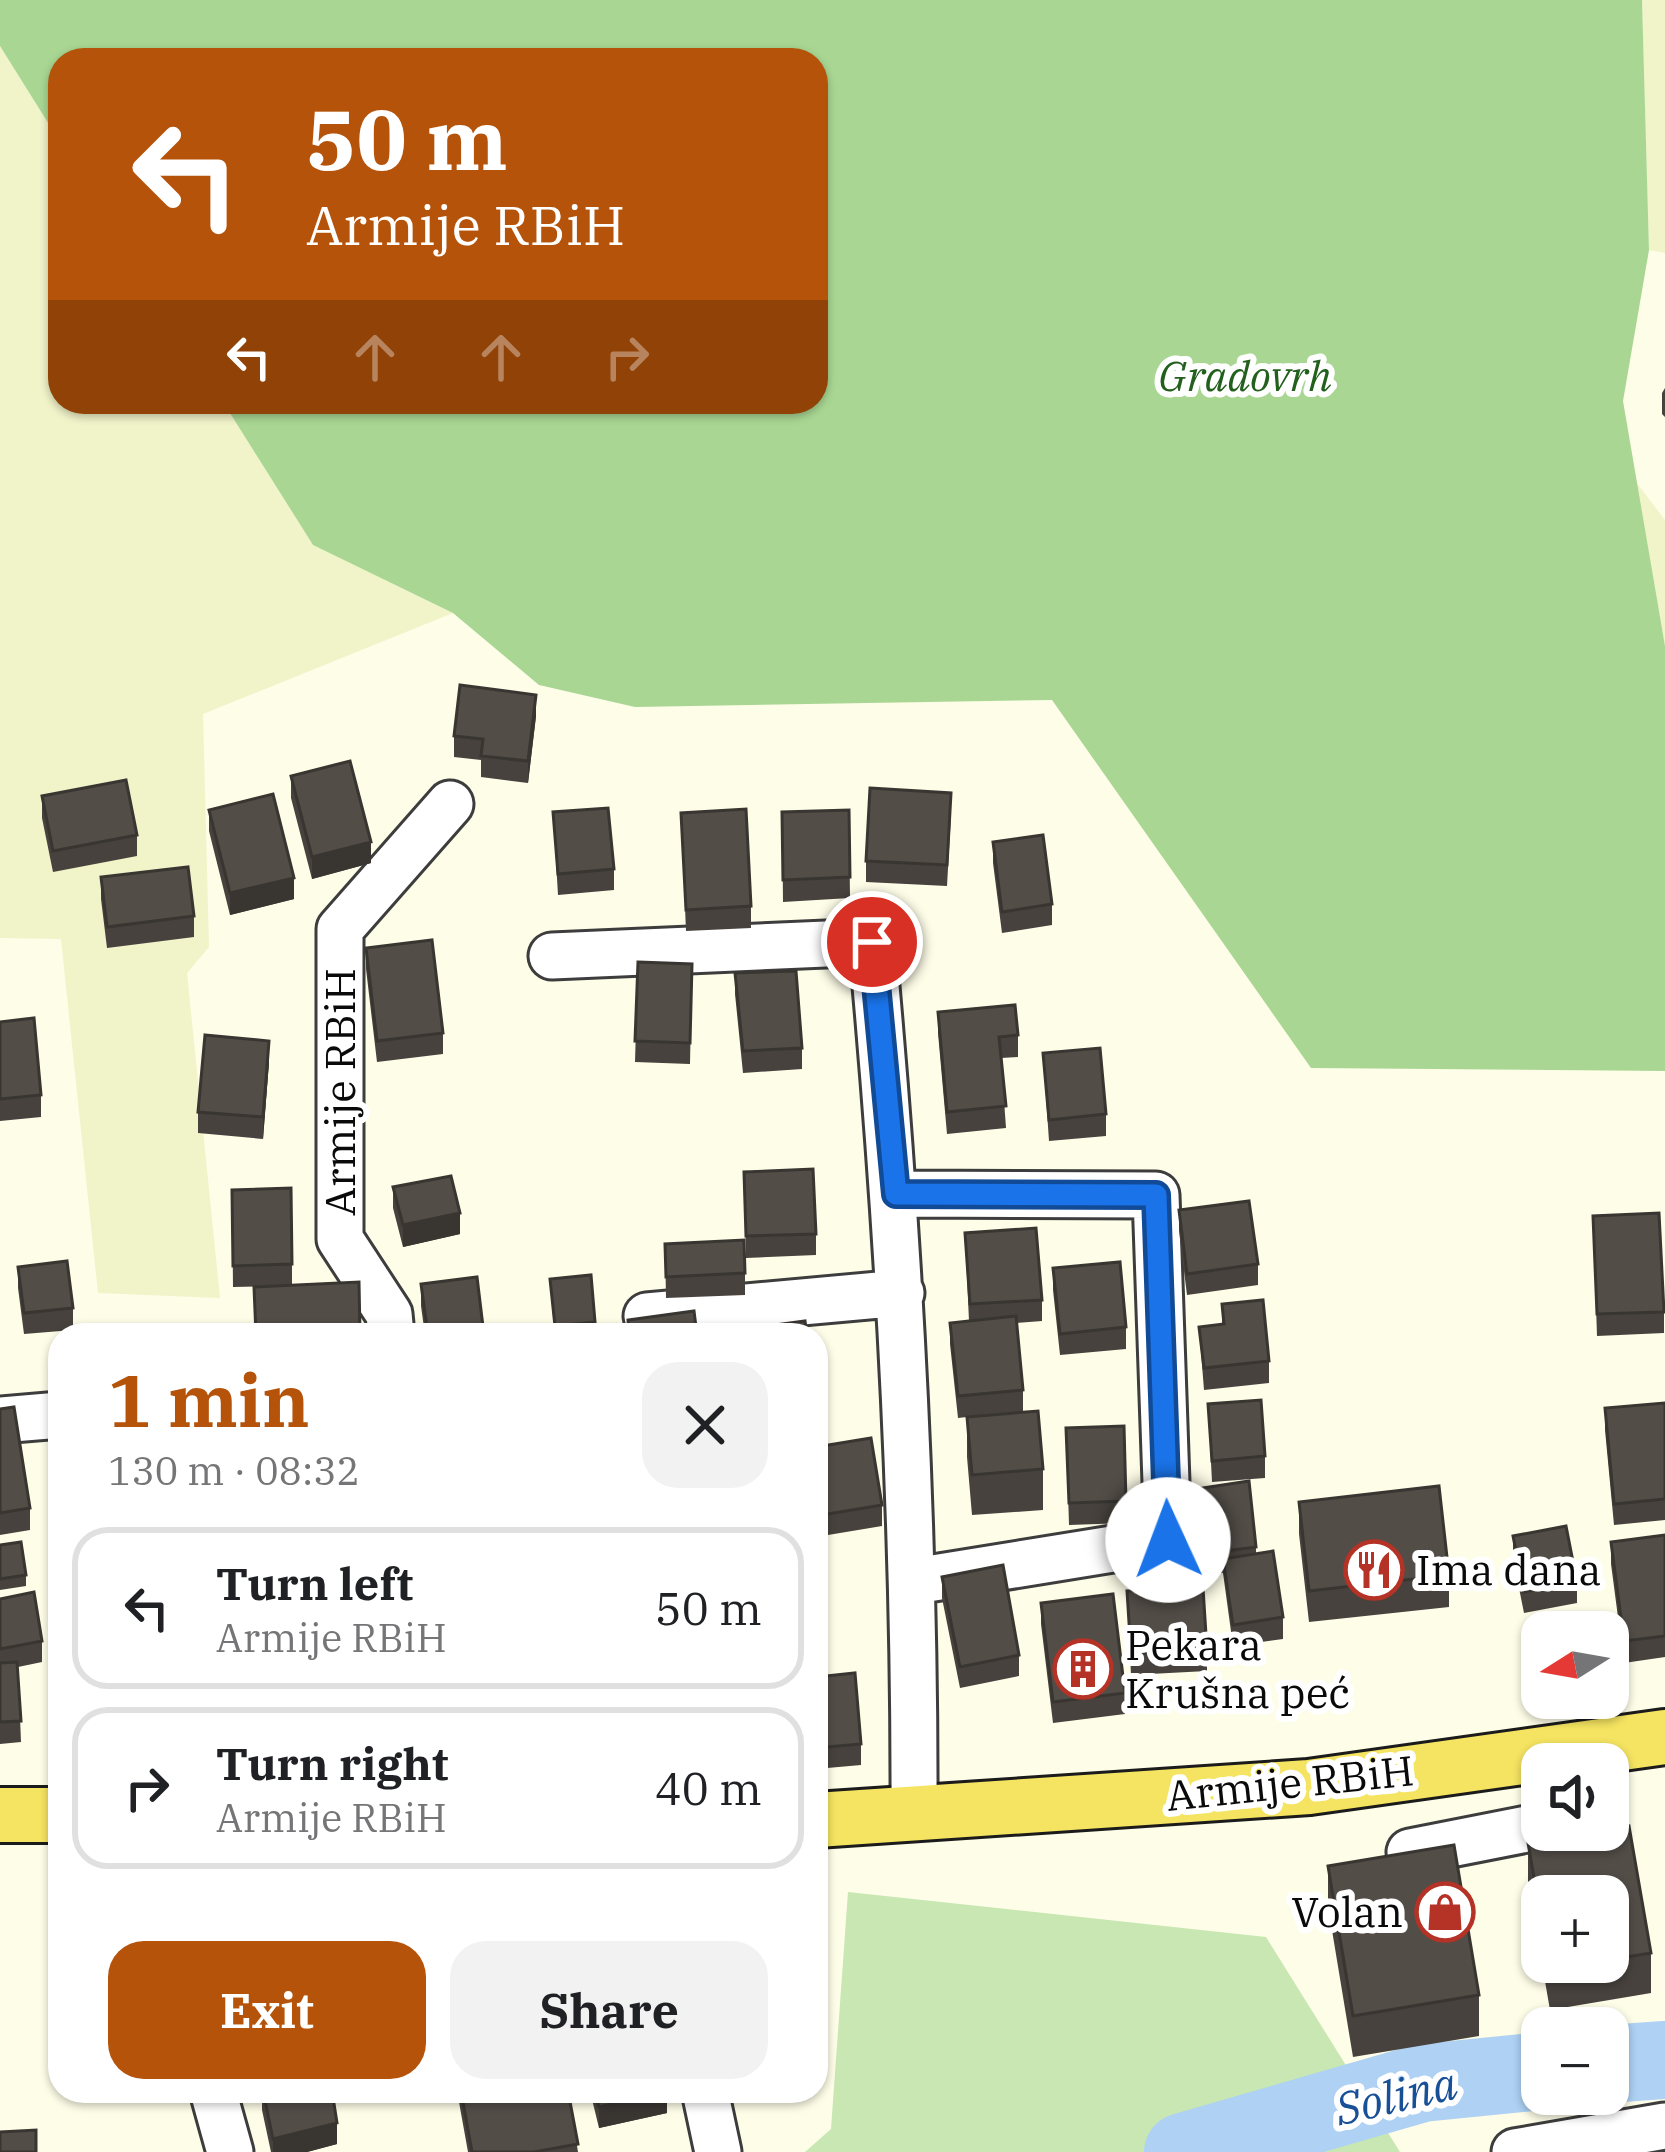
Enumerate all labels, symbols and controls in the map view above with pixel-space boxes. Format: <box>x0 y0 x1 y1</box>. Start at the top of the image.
text: 50 m <box>306 84 508 193</box>
icon: left <box>108 96 264 252</box>
text: Armije RBiH <box>306 190 625 260</box>
icon: left <box>216 324 282 390</box>
icon: ahead <box>342 324 408 390</box>
icon: ahead <box>468 324 534 390</box>
icon: right <box>594 324 660 390</box>
park label: Gradovrh <box>1158 348 1332 403</box>
pin <box>821 891 923 993</box>
icon: arrive <box>839 909 905 975</box>
street label: Armije RBiH <box>312 968 367 1216</box>
text: 1 min <box>108 1353 310 1447</box>
button: close <box>642 1362 768 1488</box>
text: 130 m · 08:32 <box>108 1445 360 1496</box>
position arrow <box>1105 1477 1231 1603</box>
restaurant icon: Ima dana <box>1343 1539 1405 1601</box>
place label: Ima dana <box>1416 1542 1601 1597</box>
text: Turn left <box>216 1554 413 1612</box>
icon: left <box>114 1575 180 1641</box>
text: 50 m <box>655 1579 762 1637</box>
north arrow <box>1521 1611 1629 1719</box>
map controls <box>1521 1611 1629 2115</box>
text: Armije RBiH <box>216 1612 447 1663</box>
place label: Pekara Krušna peć <box>1125 1617 1350 1720</box>
building icon: Pekara Krušna peć <box>1052 1638 1114 1700</box>
text: Turn right <box>216 1734 448 1792</box>
street label: Armije RBiH <box>1164 1742 1416 1823</box>
button: sound <box>1521 1743 1629 1851</box>
icon: right <box>114 1755 180 1821</box>
text: 40 m <box>655 1759 762 1817</box>
text: Armije RBiH <box>216 1792 447 1843</box>
button: + <box>1521 1875 1629 1983</box>
shop icon: Volan <box>1414 1881 1476 1943</box>
place label: Volan <box>1291 1884 1403 1939</box>
button: Exit <box>108 1941 426 2079</box>
button: Share <box>450 1941 768 2079</box>
button: − <box>1521 2007 1629 2115</box>
water label: Solina <box>1328 2053 1463 2137</box>

